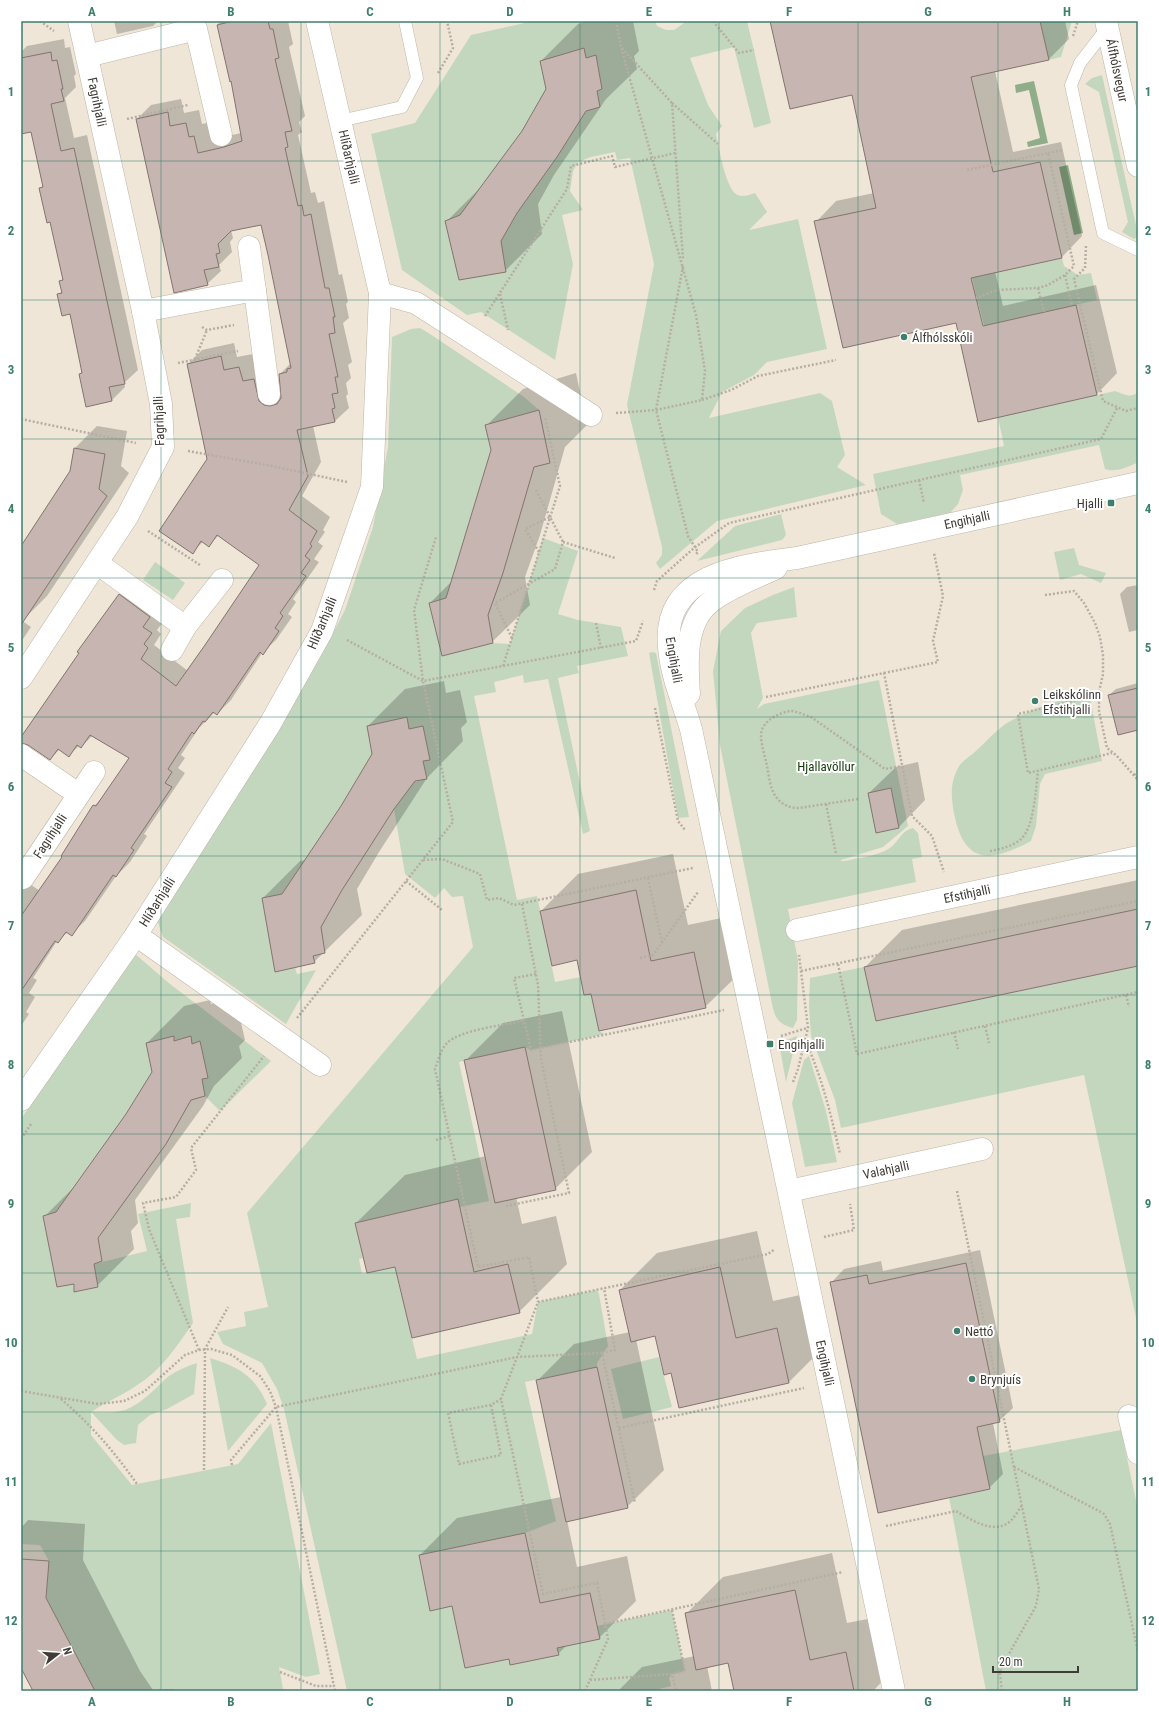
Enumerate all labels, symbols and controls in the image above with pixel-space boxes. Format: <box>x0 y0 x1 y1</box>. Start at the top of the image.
text: A <box>88 4 96 19</box>
text: B <box>227 4 235 19</box>
text: C <box>366 4 374 19</box>
text: D <box>506 4 514 19</box>
text: E <box>646 4 653 19</box>
text: F <box>786 4 792 19</box>
text: G <box>924 4 932 19</box>
text: H <box>1063 4 1071 19</box>
street label: Álfhólsvegur <box>1103 37 1131 103</box>
street label: Fagrihjalli <box>84 76 110 128</box>
text: 1 <box>8 84 14 99</box>
text: 1 <box>1145 84 1151 99</box>
street label: Hlíðarhjalli <box>335 128 363 186</box>
text: 2 <box>8 223 15 238</box>
text: 2 <box>1145 223 1152 238</box>
place label: Álfhólsskóli <box>912 330 973 345</box>
marker: Álfhólsskóli <box>899 332 909 342</box>
text: 3 <box>8 362 14 377</box>
text: 3 <box>1145 362 1151 377</box>
street label: Fagrihjalli <box>151 396 167 446</box>
place label: Hjalli <box>1077 496 1103 511</box>
marker: Hjalli <box>1106 498 1116 508</box>
text: 4 <box>8 501 15 516</box>
text: 4 <box>1145 501 1152 516</box>
street label: Engihjalli <box>943 508 991 532</box>
street label: Hlíðarhjalli <box>304 595 340 651</box>
street label: Engihjalli <box>663 636 685 684</box>
text: 5 <box>8 640 15 655</box>
text: 5 <box>1145 640 1152 655</box>
place label: Leikskólinn Efstihjalli <box>1043 687 1101 717</box>
marker: Leikskólinn Efstihjalli <box>1030 696 1040 706</box>
park label: Hjallavöllur <box>797 759 855 774</box>
text: 6 <box>8 779 15 794</box>
text: 6 <box>1145 779 1152 794</box>
street label: Fagrihjalli <box>30 811 70 861</box>
street label: Hlíðarhjalli <box>136 875 178 929</box>
street label: Efstihjalli <box>942 882 992 906</box>
text: 7 <box>8 918 15 933</box>
text: 7 <box>1145 918 1152 933</box>
place label: Engihjalli <box>778 1037 825 1052</box>
marker: Engihjalli <box>765 1039 775 1049</box>
text: 8 <box>8 1057 14 1072</box>
text: 8 <box>1145 1057 1151 1072</box>
street label: Valahjalli <box>862 1158 910 1182</box>
text: 9 <box>8 1196 14 1211</box>
text: 9 <box>1145 1196 1151 1211</box>
place label: Nettó <box>965 1324 993 1339</box>
marker: Nettó <box>952 1326 962 1336</box>
text: 10 <box>4 1335 18 1350</box>
text: 10 <box>1141 1335 1155 1350</box>
street label: Engihjalli <box>813 1339 837 1387</box>
place label: Brynjuís <box>980 1372 1021 1387</box>
marker: Brynjuís <box>967 1374 977 1384</box>
text: 11 <box>4 1474 18 1489</box>
text: 11 <box>1141 1474 1155 1489</box>
text: 12 <box>4 1613 18 1628</box>
text: 12 <box>1141 1613 1155 1628</box>
north arrow <box>38 1634 78 1674</box>
text: N <box>60 1646 74 1657</box>
scale bar <box>993 1648 1078 1674</box>
text: 20 m <box>999 1655 1023 1669</box>
text: A <box>88 1694 96 1709</box>
text: B <box>227 1694 235 1709</box>
text: C <box>366 1694 374 1709</box>
text: D <box>506 1694 514 1709</box>
text: E <box>646 1694 653 1709</box>
text: F <box>786 1694 792 1709</box>
text: G <box>924 1694 932 1709</box>
text: H <box>1063 1694 1071 1709</box>

